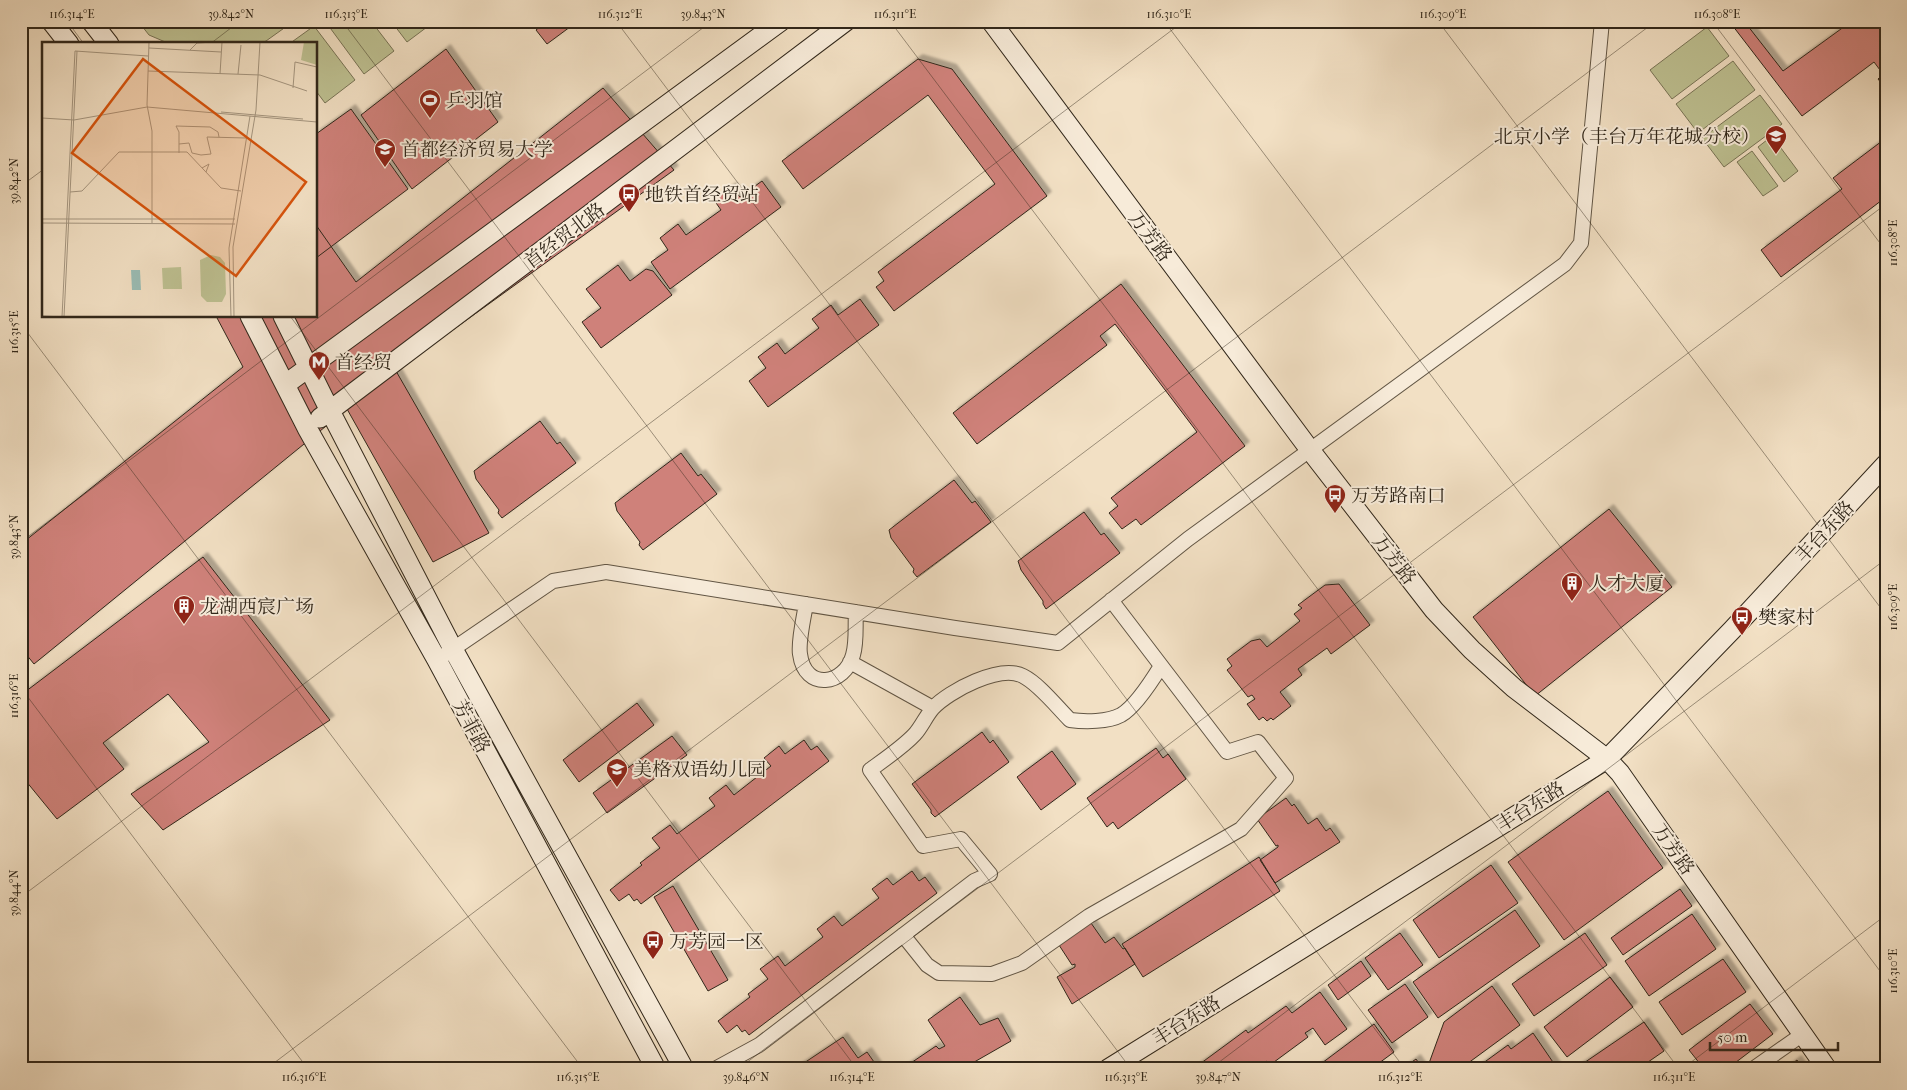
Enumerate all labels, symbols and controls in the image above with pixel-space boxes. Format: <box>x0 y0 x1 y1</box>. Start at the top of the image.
text: 116.314°E <box>49 7 95 21</box>
text: 39.842°N <box>208 7 254 21</box>
text: 116.313°E <box>324 7 368 21</box>
text: 116.312°E <box>598 7 642 21</box>
text: 39.843°N <box>681 7 726 21</box>
text: 116.311°E <box>874 7 916 21</box>
text: 116.310°E <box>1147 7 1191 21</box>
text: 116.309°E <box>1420 7 1466 21</box>
text: 116.308°E <box>1694 7 1740 21</box>
inset map <box>42 42 318 318</box>
sports icon: 乒羽馆 <box>418 88 442 119</box>
place label: 乒羽馆 <box>446 90 503 112</box>
school or university icon: 北京小学（丰台万年花城分校） <box>1764 124 1788 155</box>
place label: 北京小学（丰台万年花城分校） <box>1494 126 1760 148</box>
school or university icon: 首都经济贸易大学 <box>373 137 397 168</box>
place label: 首都经济贸易大学 <box>401 139 553 161</box>
text: 39.842°N <box>7 158 21 204</box>
bus stop icon: 地铁首经贸站 <box>617 182 641 213</box>
place label: 地铁首经贸站 <box>645 184 759 206</box>
street label: 首经贸北路 <box>520 198 609 273</box>
street label: 万芳路 <box>1124 207 1176 266</box>
text: 116.308°E <box>1886 220 1900 266</box>
text: 116.315°E <box>7 310 21 354</box>
metro station icon: 首经贸 <box>307 350 331 381</box>
place label: 首经贸 <box>335 352 392 374</box>
bus stop icon: 万芳路南口 <box>1323 483 1347 514</box>
place label: 万芳路南口 <box>1351 485 1446 507</box>
street label: 丰台东路 <box>1791 496 1859 567</box>
text: 39.843°N <box>7 515 21 560</box>
street label: 万芳路 <box>1368 530 1420 589</box>
building icon: 人才大厦 <box>1560 571 1584 602</box>
place label: 人才大厦 <box>1588 573 1664 595</box>
text: 116.309°E <box>1886 584 1900 630</box>
building icon: 龙湖西宸广场 <box>172 594 196 625</box>
place label: 龙湖西宸广场 <box>200 596 314 618</box>
bus stop icon: 樊家村 <box>1730 605 1754 636</box>
place label: 樊家村 <box>1758 607 1815 629</box>
text: 116.316°E <box>7 674 21 718</box>
street label: 芳菲路 <box>448 696 494 757</box>
school or university icon: 美格双语幼儿园 <box>605 757 629 788</box>
place label: 美格双语幼儿园 <box>633 759 766 781</box>
street label: 丰台东路 <box>1492 777 1569 836</box>
street label: 万芳路 <box>1648 820 1699 879</box>
text: 39.844°N <box>7 869 21 917</box>
bus stop icon: 万芳园一区 <box>641 929 665 960</box>
place label: 万芳园一区 <box>669 931 764 953</box>
text: 116.310°E <box>1886 949 1900 993</box>
street label: 丰台东路 <box>1148 991 1225 1050</box>
scale bar <box>1710 1020 1837 1052</box>
text: 50 m <box>1717 1028 1748 1046</box>
text: 116.316°E <box>282 1070 326 1084</box>
text: 116.315°E <box>556 1070 600 1084</box>
text: 39.846°N <box>723 1070 769 1084</box>
text: 116.314°E <box>829 1070 875 1084</box>
text: 116.313°E <box>1104 1070 1148 1084</box>
text: 39.847°N <box>1195 1070 1241 1084</box>
text: 116.312°E <box>1378 1070 1422 1084</box>
text: 116.311°E <box>1653 1070 1695 1084</box>

